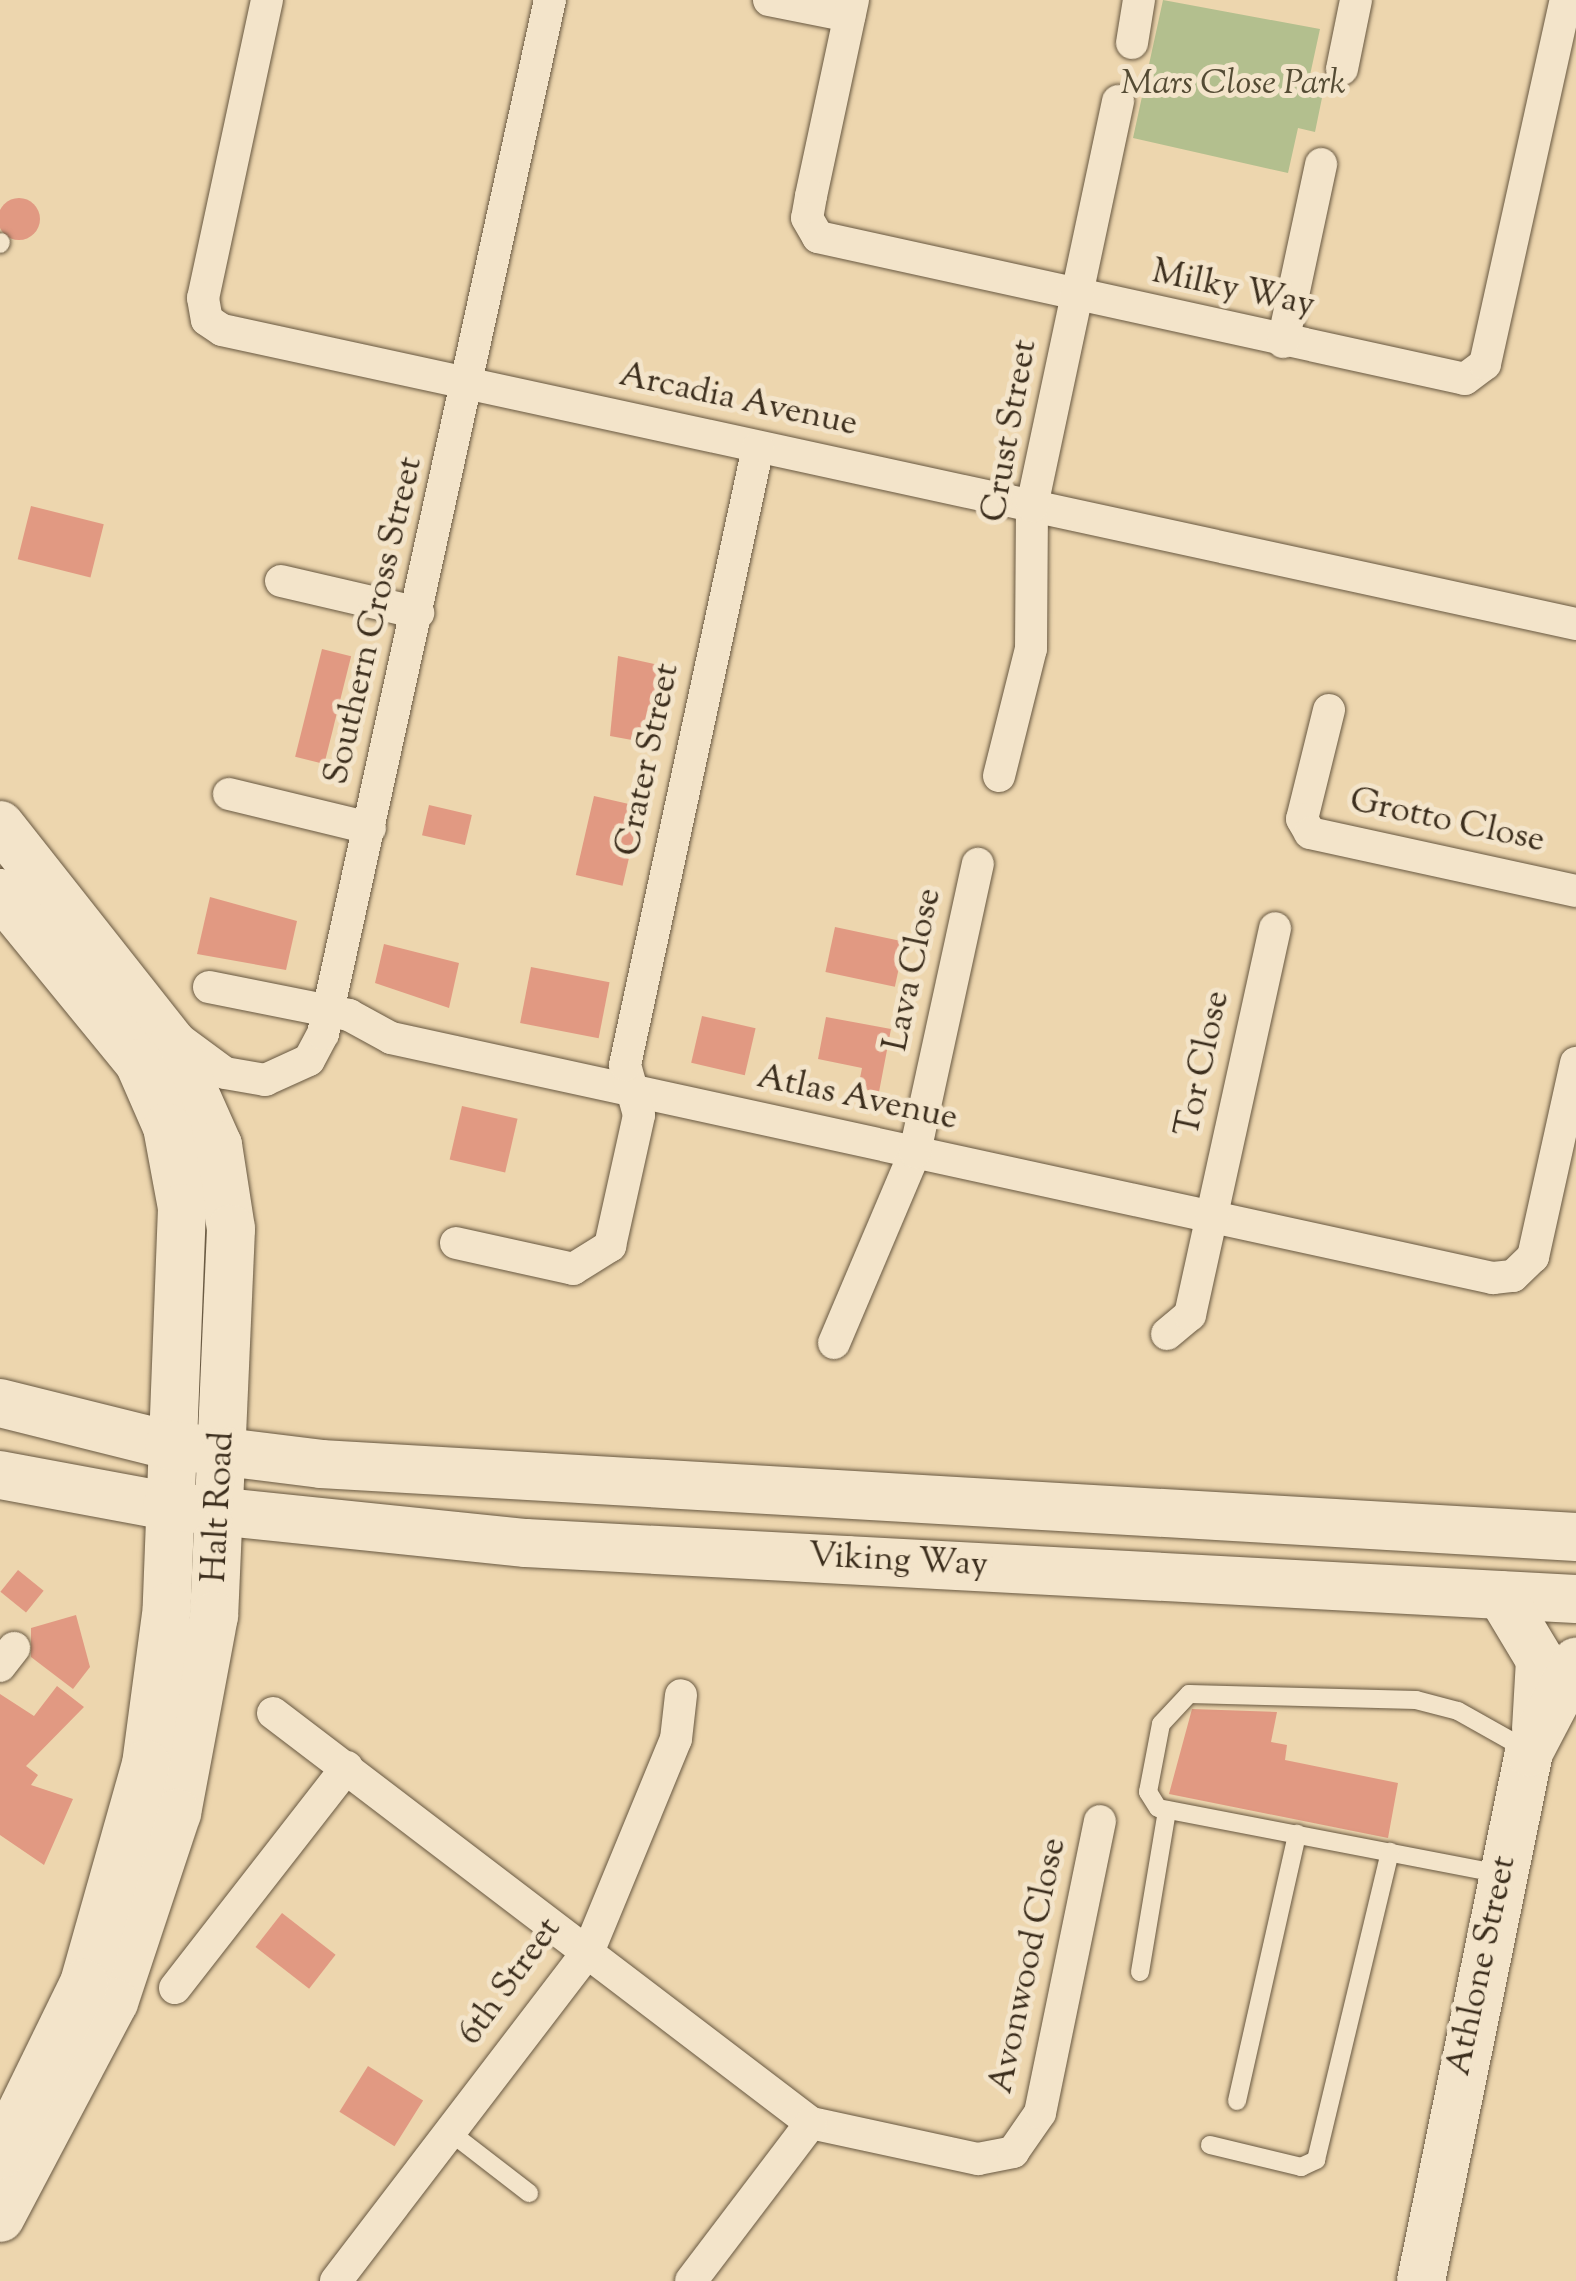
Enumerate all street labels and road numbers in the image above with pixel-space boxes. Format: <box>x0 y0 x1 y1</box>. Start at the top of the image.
street label: Milky Way <box>1148 252 1318 328</box>
street label: Crust Street <box>974 336 1048 526</box>
street label: Arcadia Avenue <box>615 355 861 447</box>
street label: Southern Cross Street <box>317 453 433 789</box>
street label: Crater Street <box>608 660 690 860</box>
street label: Grotto Close <box>1346 781 1548 863</box>
street label: Lava Close <box>876 885 952 1055</box>
street label: Tor Close <box>1168 987 1240 1141</box>
street label: Atlas Avenue <box>753 1057 961 1141</box>
street label: Halt Road <box>195 1430 245 1584</box>
street label: Viking Way <box>807 1536 989 1588</box>
street label: Avonwood Close <box>981 1834 1077 2098</box>
street label: Athlone Street <box>1439 1852 1527 2080</box>
street label: 6th Street <box>451 1910 571 2054</box>

